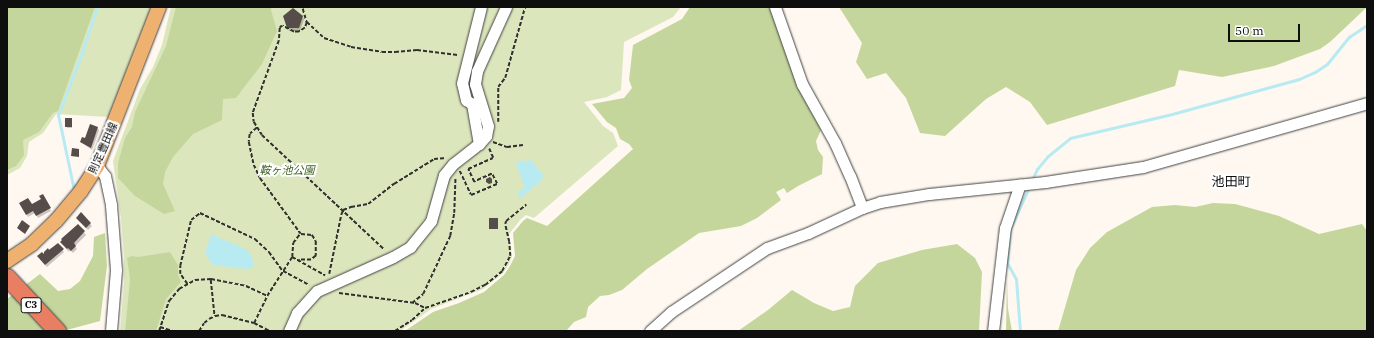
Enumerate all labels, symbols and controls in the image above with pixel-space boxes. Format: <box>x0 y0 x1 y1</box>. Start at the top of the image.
scale bar <box>1230 16 1302 42</box>
text: 50 m <box>1235 23 1264 38</box>
street label: 則定豊田線 <box>86 120 120 176</box>
park label: 鞍ヶ池公園 <box>260 163 314 177</box>
district label: 池田町 <box>1212 174 1250 190</box>
road number: C3 <box>20 297 42 313</box>

